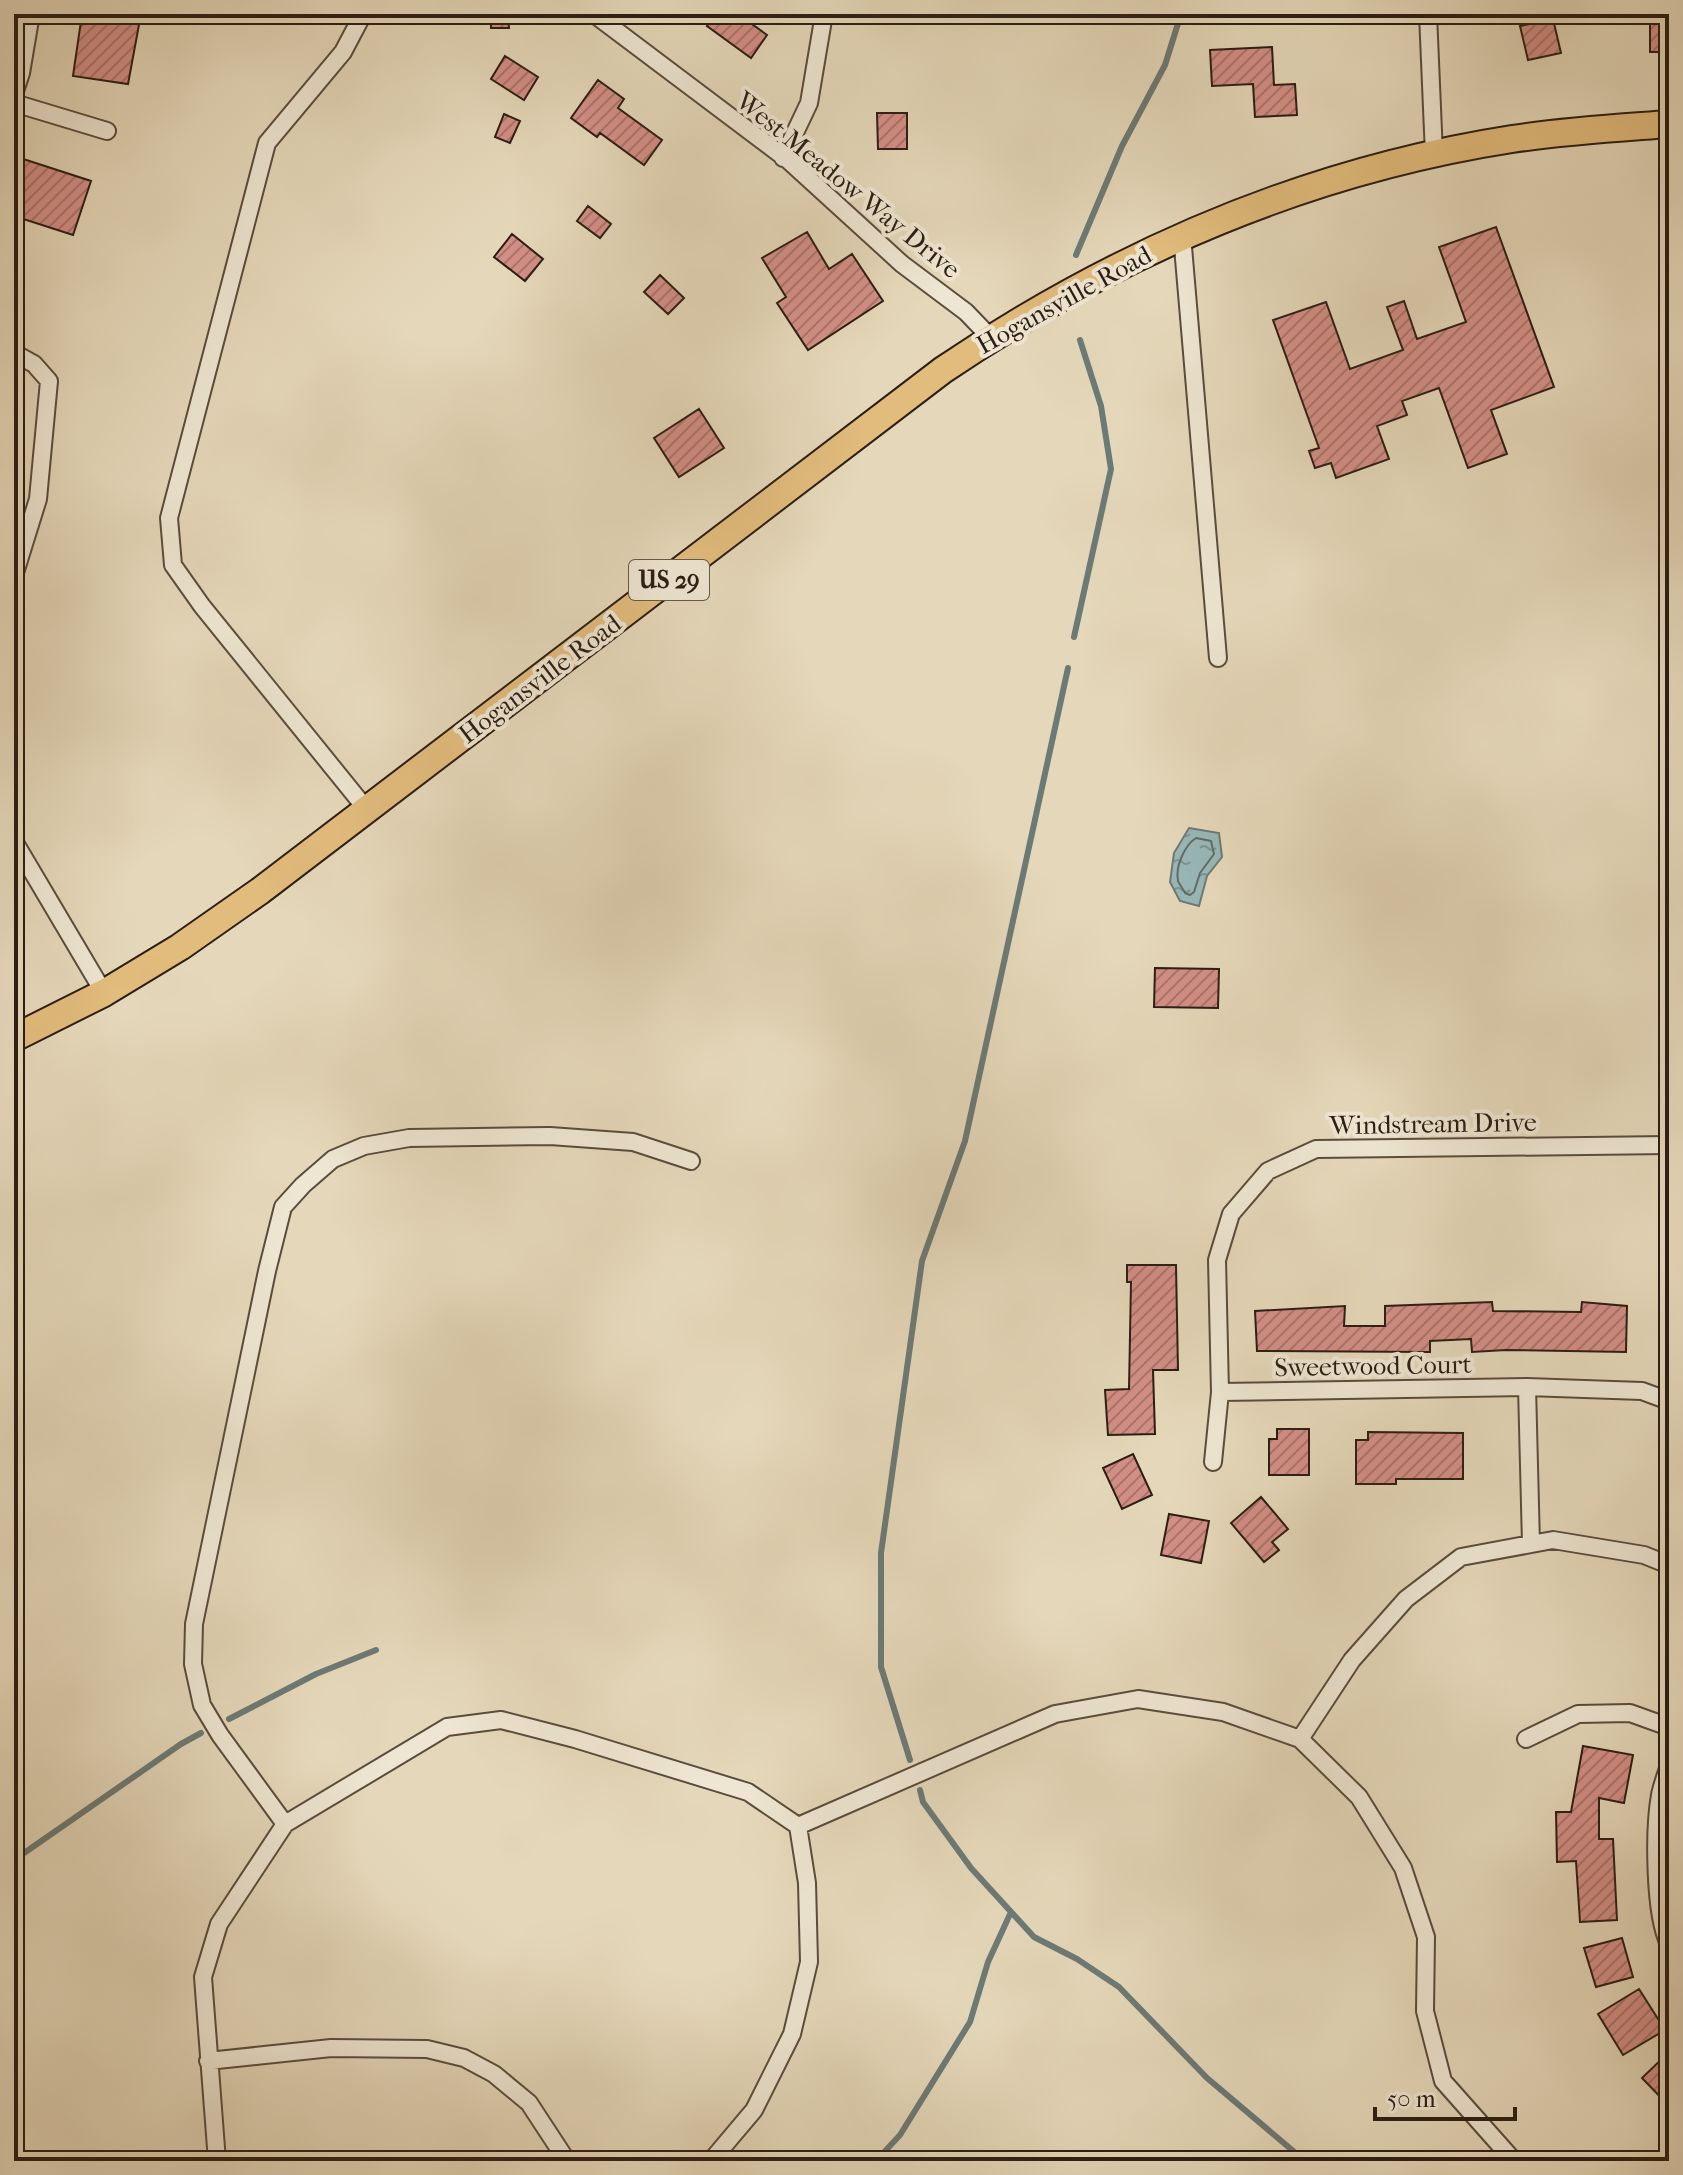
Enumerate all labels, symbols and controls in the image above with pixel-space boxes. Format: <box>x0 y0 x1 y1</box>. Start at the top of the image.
street label: West Meadow Way Drive <box>729 84 966 285</box>
street label: Hogansville Road <box>971 239 1158 361</box>
road number: US 29 <box>629 560 709 600</box>
street label: Hogansville Road <box>453 607 628 750</box>
street label: Windstream Drive <box>1328 1107 1537 1141</box>
street label: Sweetwood Court <box>1274 1349 1473 1383</box>
scale bar <box>1375 2071 1515 2121</box>
text: 50 m <box>1387 2085 1436 2113</box>

